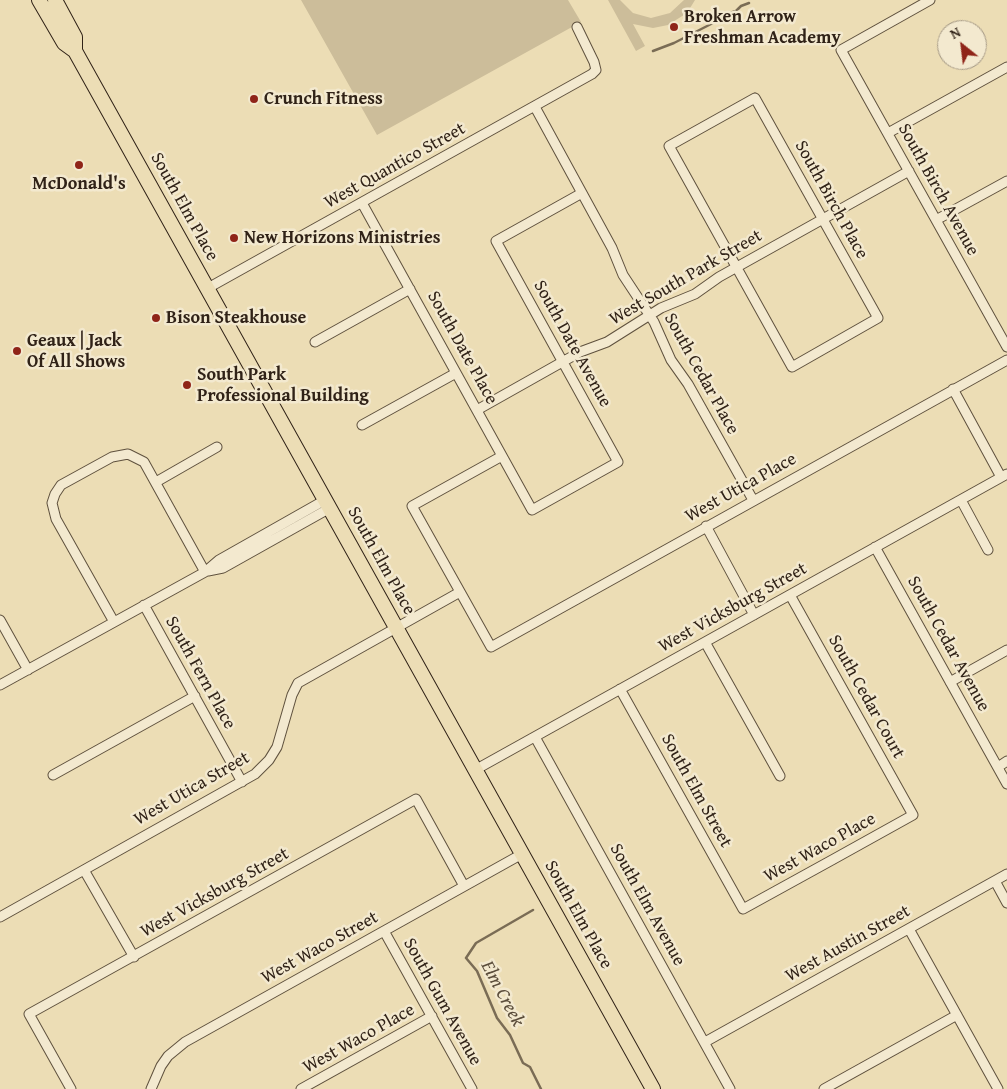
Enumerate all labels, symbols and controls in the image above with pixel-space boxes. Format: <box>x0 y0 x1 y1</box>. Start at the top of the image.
place label: Broken Arrow Freshman Academy <box>684 6 841 48</box>
north arrow <box>937 20 987 70</box>
marker: Broken Arrow Freshman Academy <box>668 21 680 33</box>
text: N <box>946 22 964 44</box>
place label: Crunch Fitness <box>264 88 383 110</box>
marker: Crunch Fitness <box>248 93 260 105</box>
street label: West Quantico Street <box>321 118 469 214</box>
street label: South Birch Avenue <box>893 120 983 260</box>
street label: South Birch Place <box>790 137 872 263</box>
street label: South Elm Place <box>145 149 223 265</box>
marker: McDonald's <box>73 159 85 171</box>
place label: McDonald's <box>32 173 126 195</box>
street label: West South Park Street <box>606 225 766 331</box>
place label: New Horizons Ministries <box>244 227 440 249</box>
marker: New Horizons Ministries <box>228 232 240 244</box>
street label: South Date Avenue <box>528 277 616 411</box>
street label: South Date Place <box>422 288 502 408</box>
place label: Bison Steakhouse <box>166 307 306 329</box>
street label: South Cedar Place <box>659 309 743 439</box>
marker: Bison Steakhouse <box>150 312 162 324</box>
place label: Geaux | Jack Of All Shows <box>27 330 125 372</box>
marker: Geaux | Jack Of All Shows <box>11 345 23 357</box>
place label: South Park Professional Building <box>197 364 369 406</box>
marker: South Park Professional Building <box>181 379 193 391</box>
street label: West Utica Place <box>682 449 800 527</box>
street label: South Elm Place <box>342 503 420 619</box>
street label: West Vicksburg Street <box>655 558 811 658</box>
street label: South Cedar Avenue <box>902 573 994 715</box>
street label: South Fern Place <box>160 613 240 733</box>
street label: South Cedar Court <box>823 631 909 763</box>
street label: South Elm Street <box>656 730 736 852</box>
street label: West Utica Street <box>130 747 254 831</box>
street label: West Waco Place <box>760 808 880 888</box>
street label: South Elm Avenue <box>605 840 689 970</box>
street label: West Vicksburg Street <box>137 843 293 943</box>
street label: South Elm Place <box>539 857 617 973</box>
street label: West Austin Street <box>782 901 914 987</box>
street label: West Waco Street <box>258 907 382 989</box>
street label: South Gum Avenue <box>398 934 486 1070</box>
water label: Elm Creek <box>475 957 529 1031</box>
street label: West Waco Place <box>299 999 419 1079</box>

